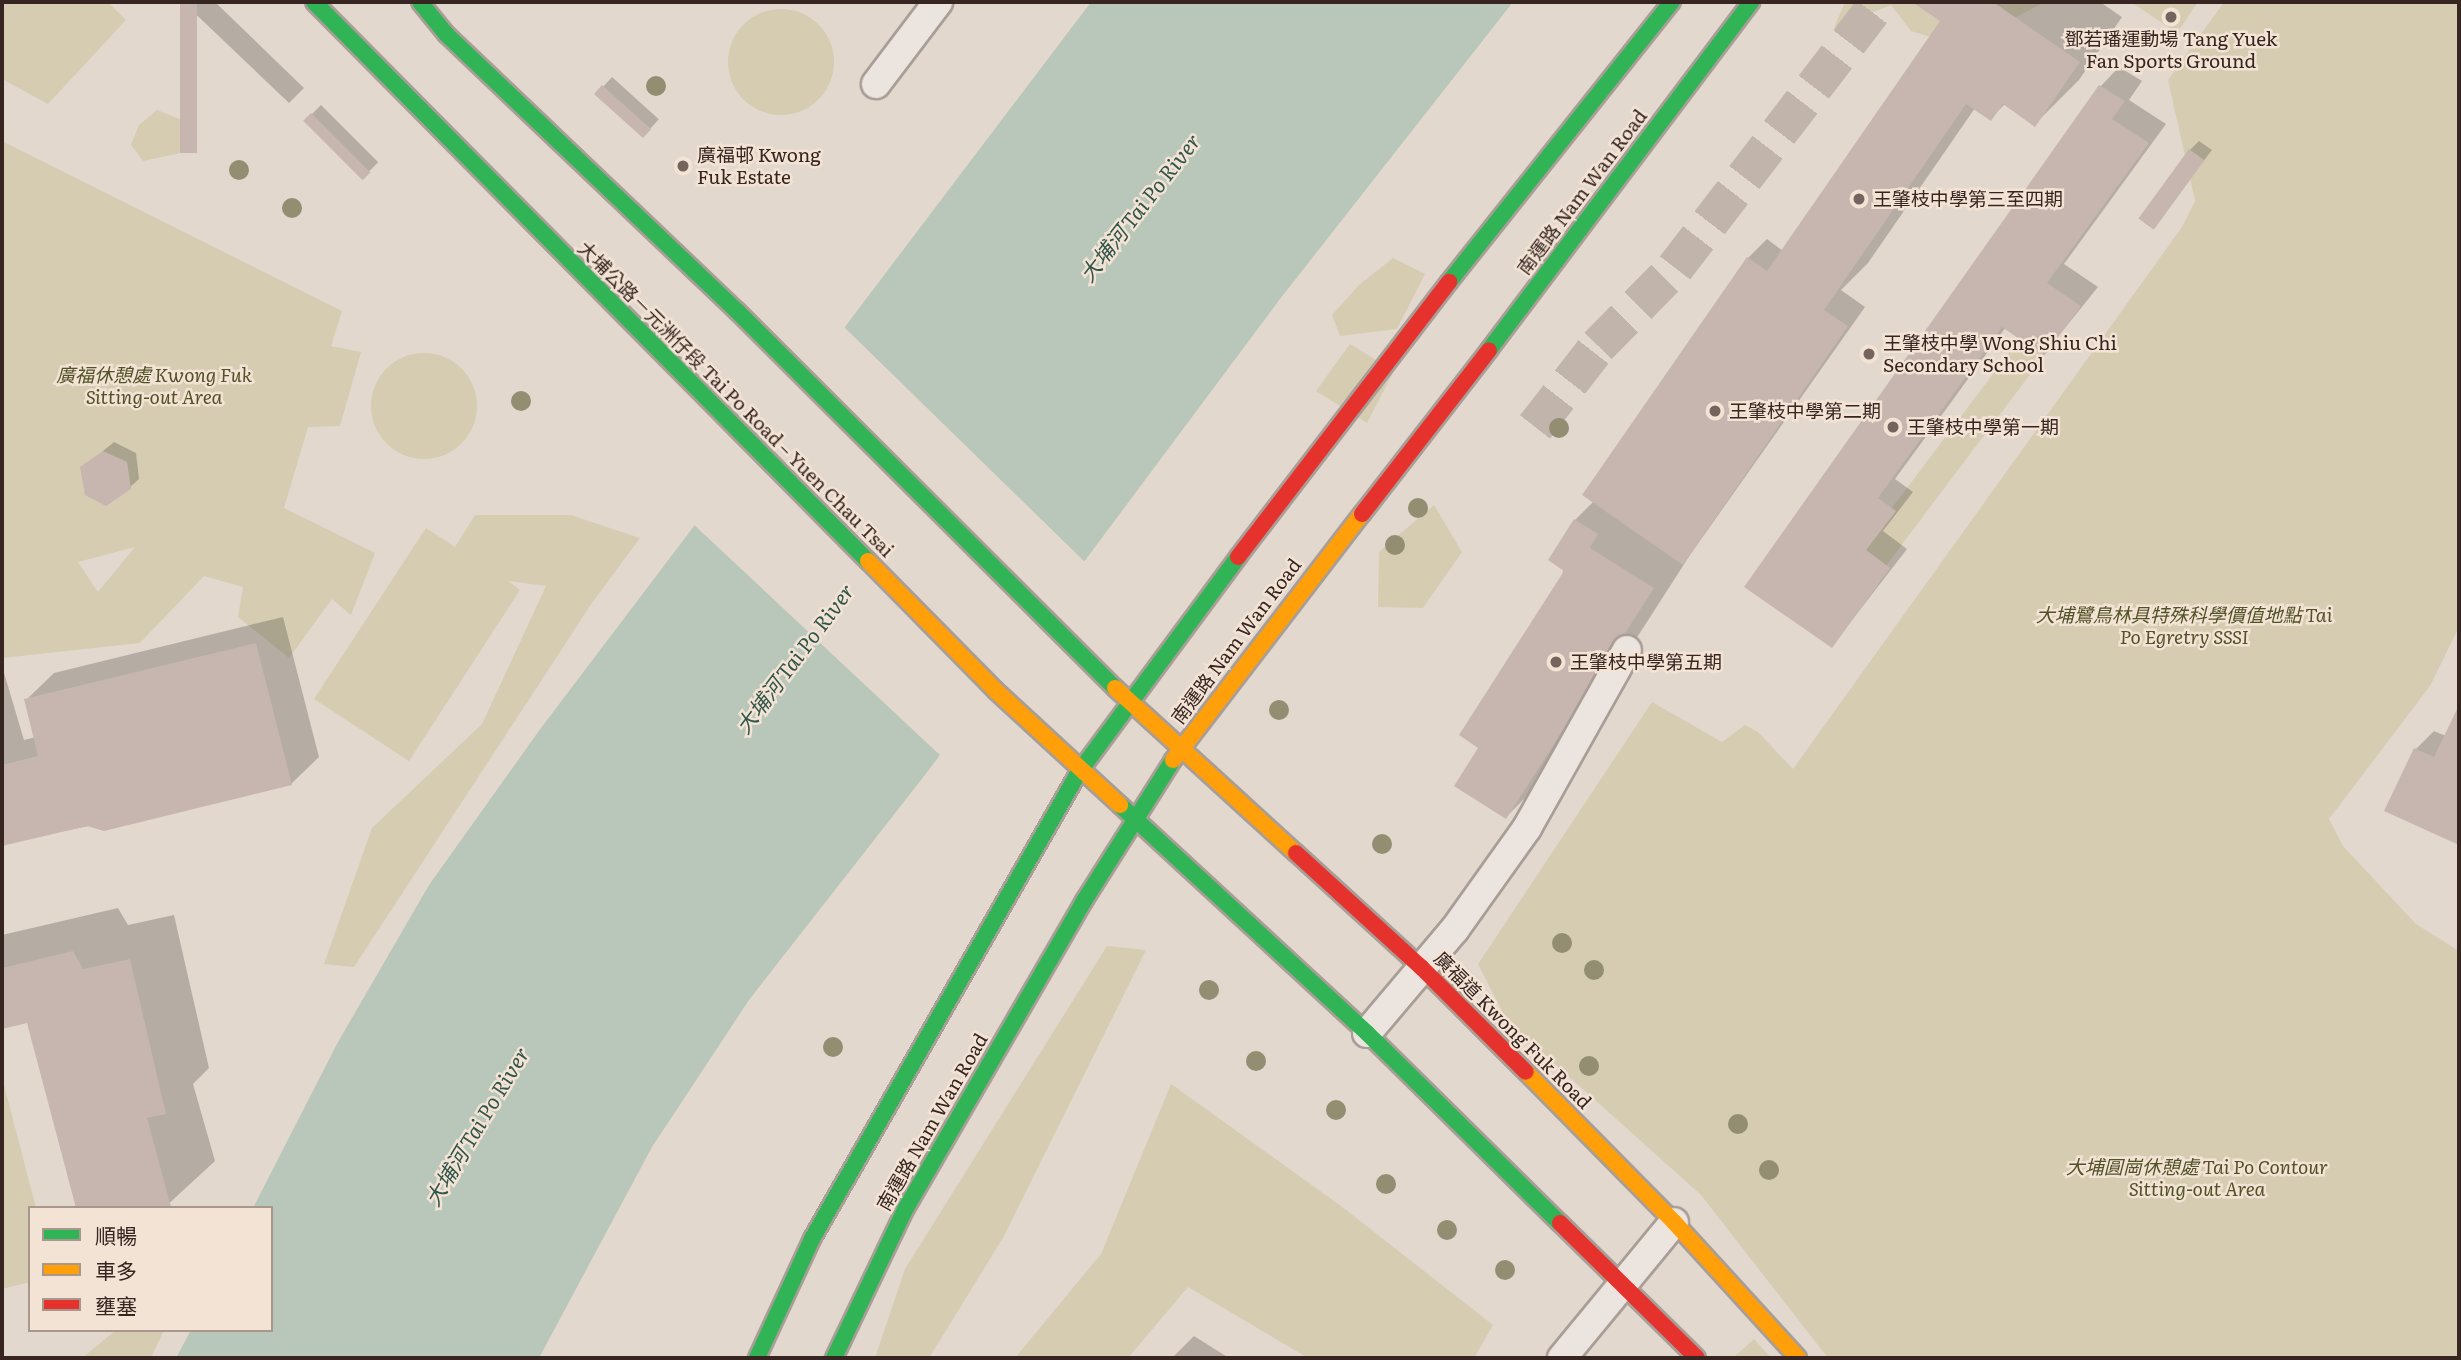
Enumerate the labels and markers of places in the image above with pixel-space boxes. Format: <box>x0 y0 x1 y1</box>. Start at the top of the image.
marker: 鄧若璠運動場 Tang Yuek Fan Sports Ground <box>2163 9 2179 25</box>
place label: 鄧若璠運動場 Tang Yuek Fan Sports Ground <box>2065 28 2277 72</box>
place label: 廣福邨 Kwong Fuk Estate <box>697 144 821 188</box>
marker: 廣福邨 Kwong Fuk Estate <box>675 158 691 174</box>
place label: 王肇枝中學第三至四期 <box>1873 188 2063 210</box>
marker: 王肇枝中學第三至四期 <box>1851 191 1867 207</box>
place label: 王肇枝中學 Wong Shiu Chi Secondary School <box>1883 332 2117 376</box>
marker: 王肇枝中學 Wong Shiu Chi Secondary School <box>1861 346 1877 362</box>
place label: 王肇枝中學第二期 <box>1729 400 1881 422</box>
marker: 王肇枝中學第二期 <box>1707 403 1723 419</box>
place label: 王肇枝中學第一期 <box>1907 416 2059 438</box>
marker: 王肇枝中學第一期 <box>1885 419 1901 435</box>
place label: 王肇枝中學第五期 <box>1570 651 1722 673</box>
marker: 王肇枝中學第五期 <box>1548 654 1564 670</box>

